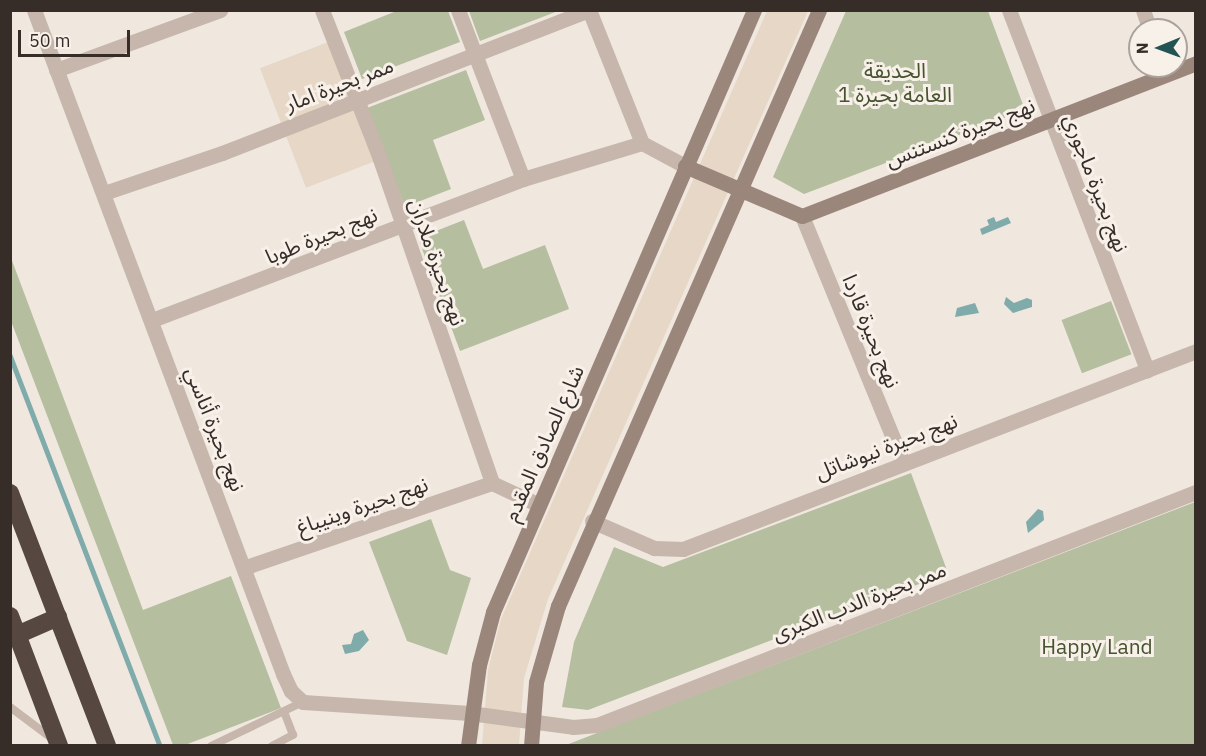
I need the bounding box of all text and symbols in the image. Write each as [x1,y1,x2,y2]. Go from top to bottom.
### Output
scale bar [21,18,134,56]
north arrow [1128,18,1188,78]
text: 50 m [29,29,71,52]
text: N [1132,42,1152,54]
street label: ممر بحيرة امار [281,52,397,116]
park label: الحديقة العامة بحيرة 1 [838,57,952,107]
street label: نهج بحيرة كنستنس [882,92,1038,172]
street label: نهج بحيرة ماجوري [1059,110,1135,256]
street label: نهج بحيرة ملاران [404,195,472,329]
street label: نهج بحيرة طوبا [261,201,381,269]
street label: نهج بحيرة قاردا [838,271,906,391]
street label: شارع الصادق المقدم [497,361,589,525]
street label: نهج بحيرة أناسي [181,363,251,495]
street label: نهج بحيرة نيوشاتل [811,407,961,485]
street label: نهج بحيرة وينيباغ [293,471,431,539]
street label: ممر بحيرة الدب الكبرى [768,556,950,646]
park label: Happy Land [1041,633,1153,659]

